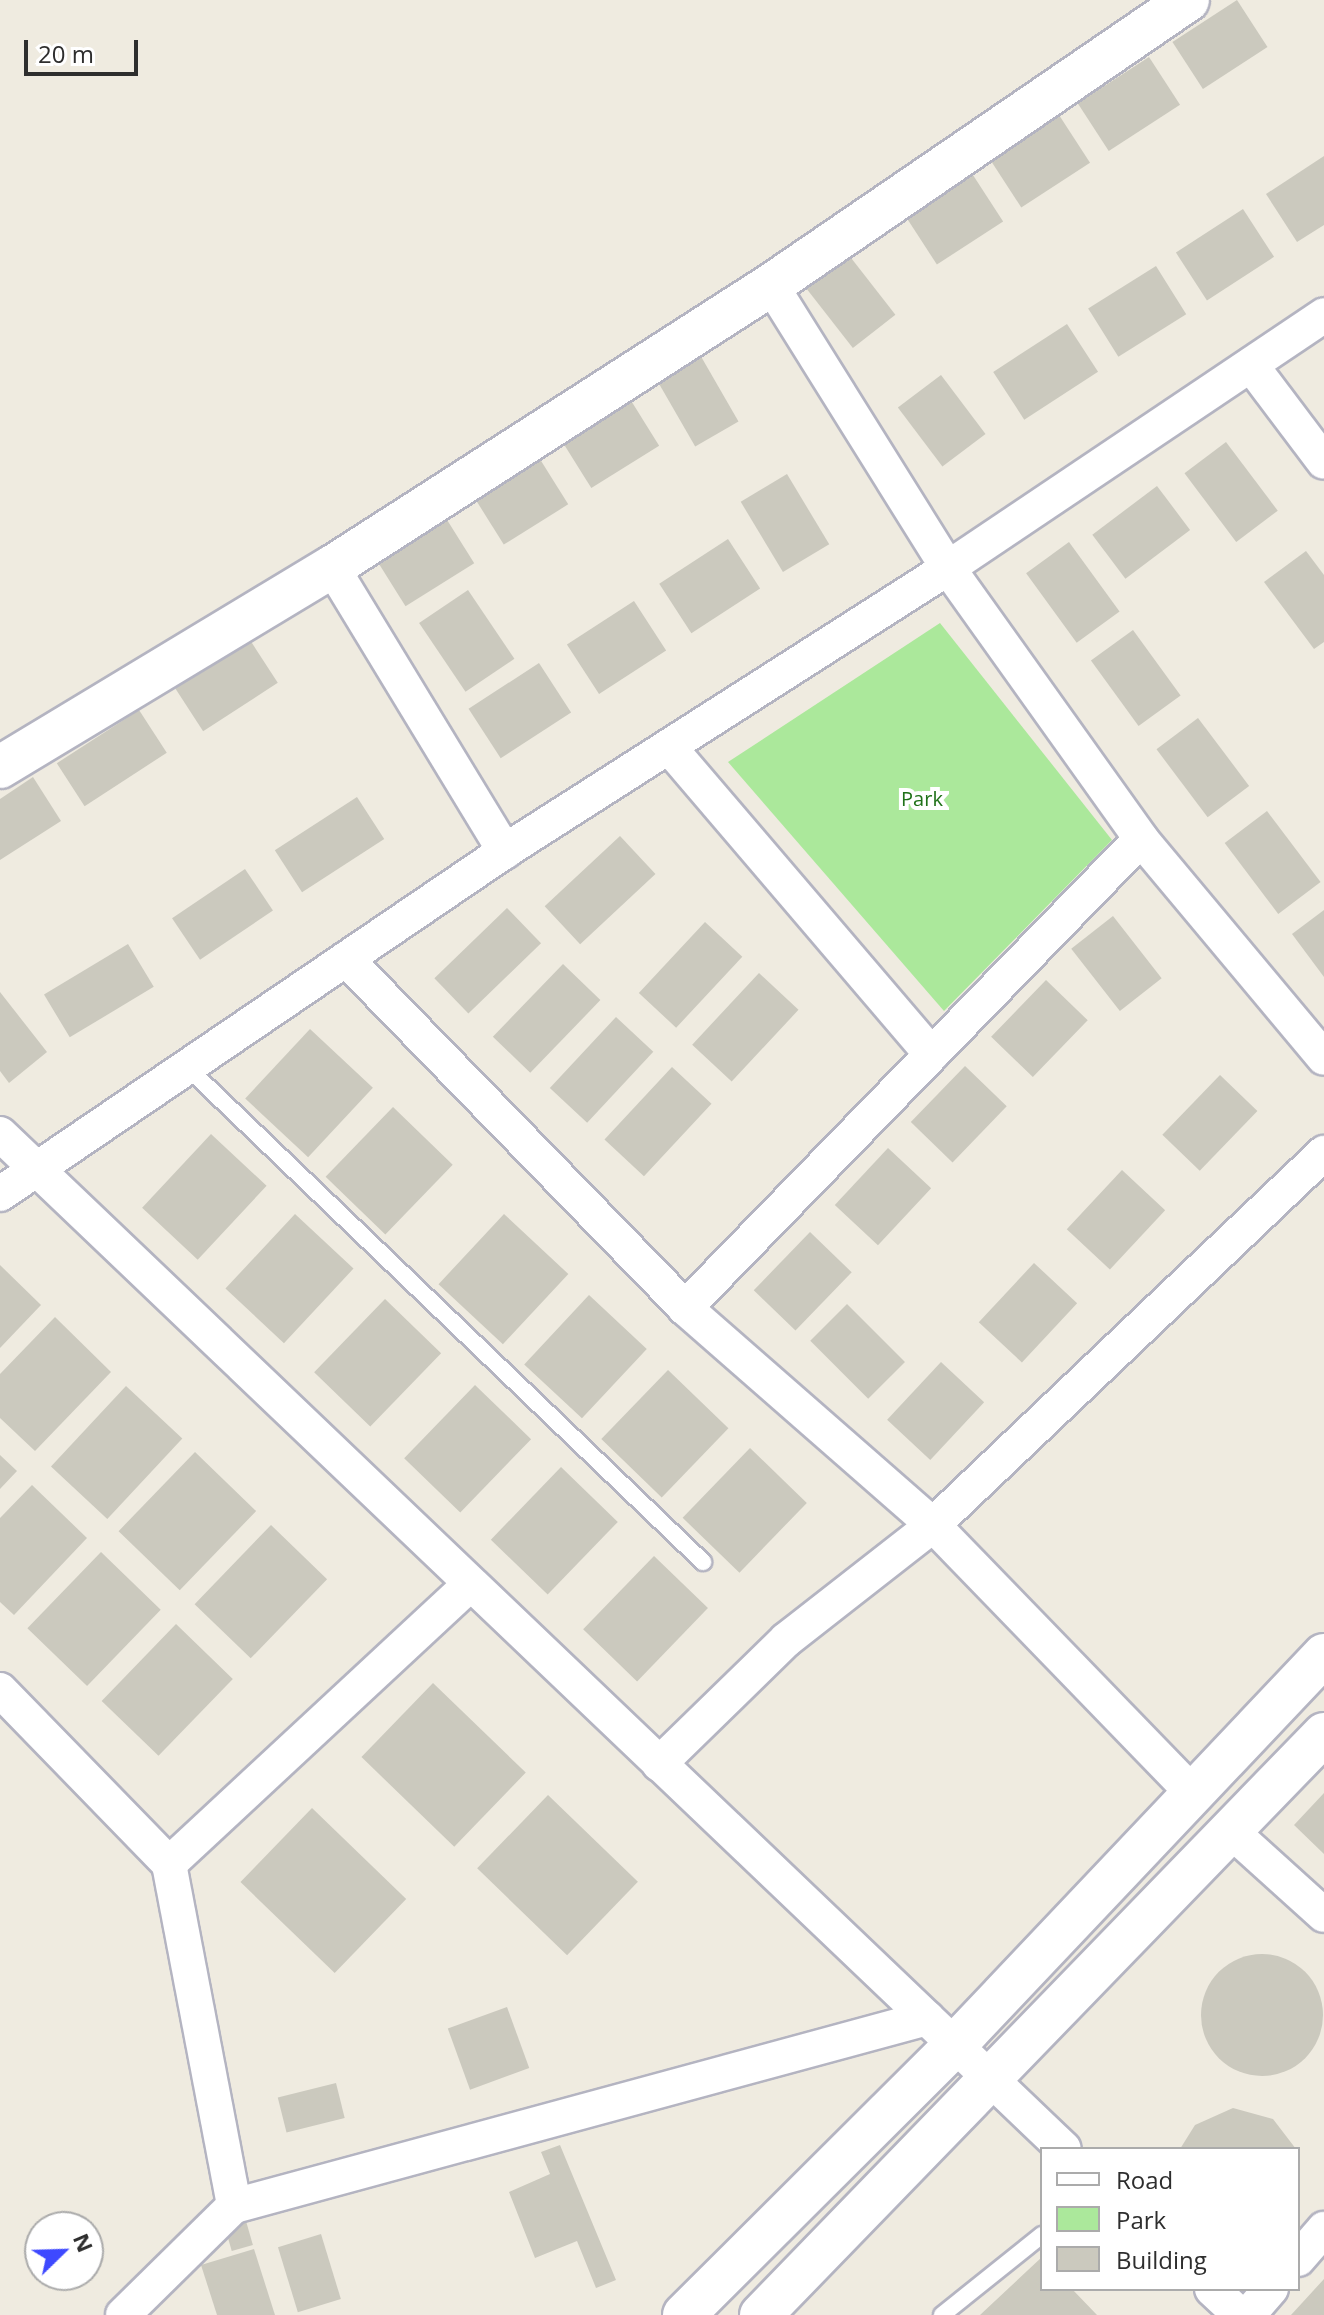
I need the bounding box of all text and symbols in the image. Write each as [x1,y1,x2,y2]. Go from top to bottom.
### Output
scale bar [28,24,142,74]
text: 20 m [38,37,94,70]
park label: Park [901,786,943,810]
legend [1040,2147,1300,2291]
text: Road [1116,2163,1173,2196]
text: Park [1116,2203,1166,2236]
north arrow [24,2211,104,2291]
text: N [67,2228,102,2256]
text: Building [1116,2243,1207,2276]

